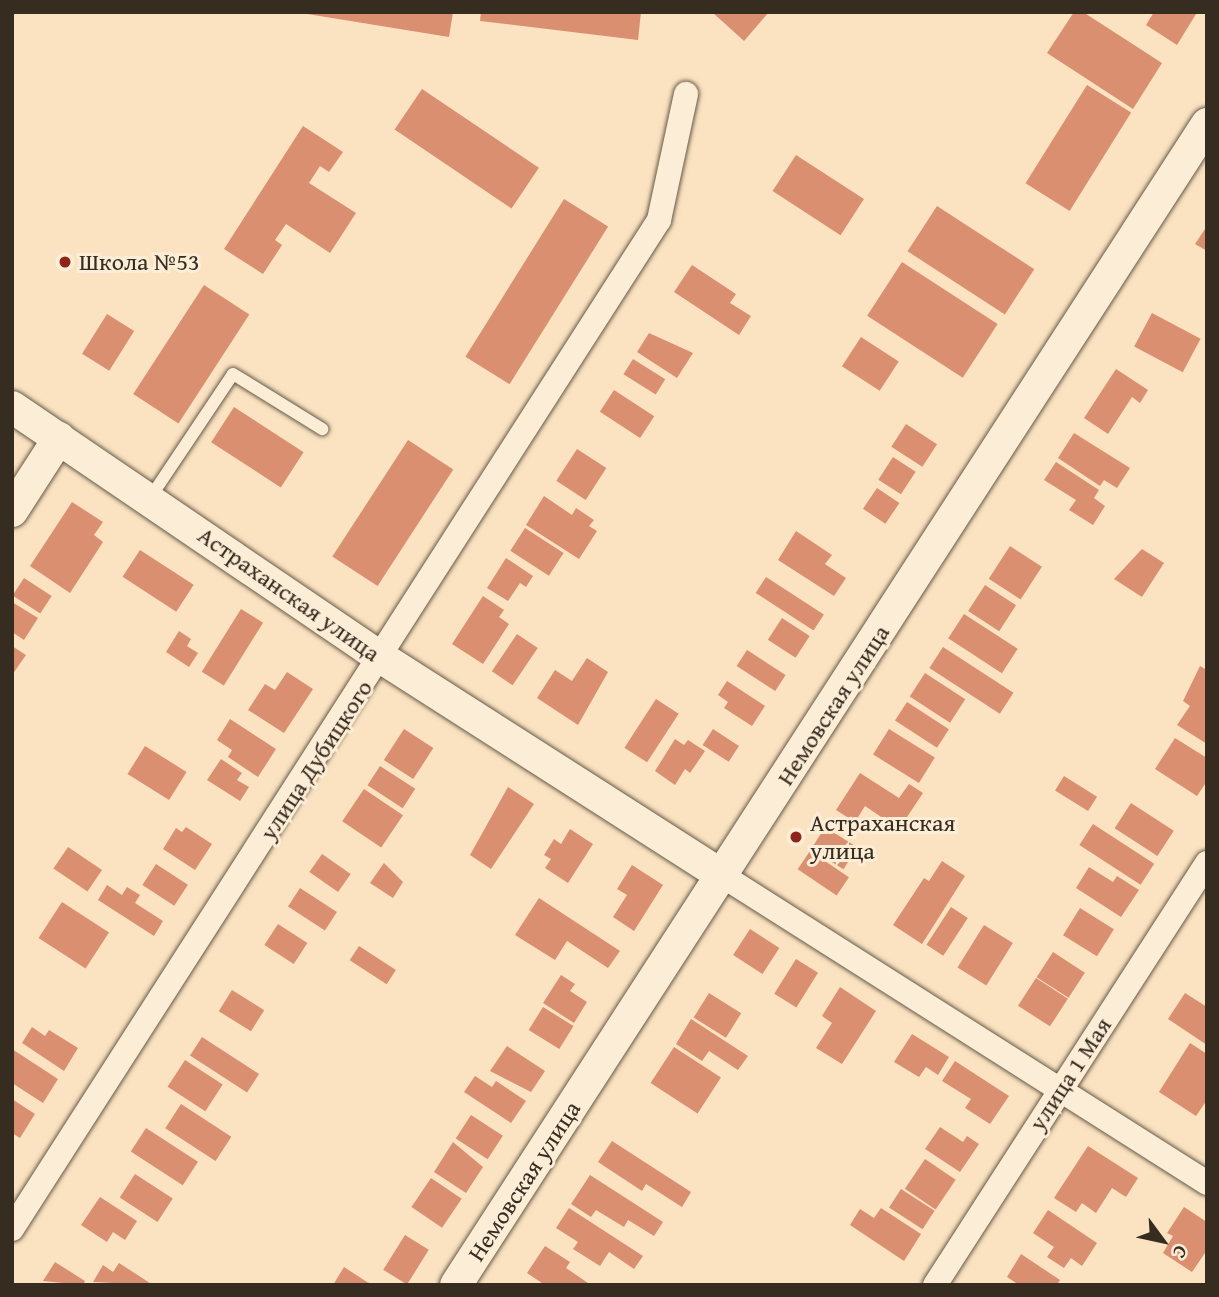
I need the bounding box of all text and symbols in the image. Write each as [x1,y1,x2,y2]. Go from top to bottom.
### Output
place label: Школа №53 [79,248,200,276]
marker: Школа №53 [57,254,73,270]
street label: Астраханская улица [192,520,386,668]
street label: Немовская улица [771,620,895,790]
street label: улица Дубицкого [254,675,378,845]
place label: Астраханская улица [810,809,956,865]
marker: Астраханская улица [788,829,804,845]
street label: улица 1 Мая [1023,1012,1117,1136]
street label: Немовская улица [462,1096,586,1266]
north arrow [1128,1206,1198,1276]
text: С [1166,1240,1195,1265]

